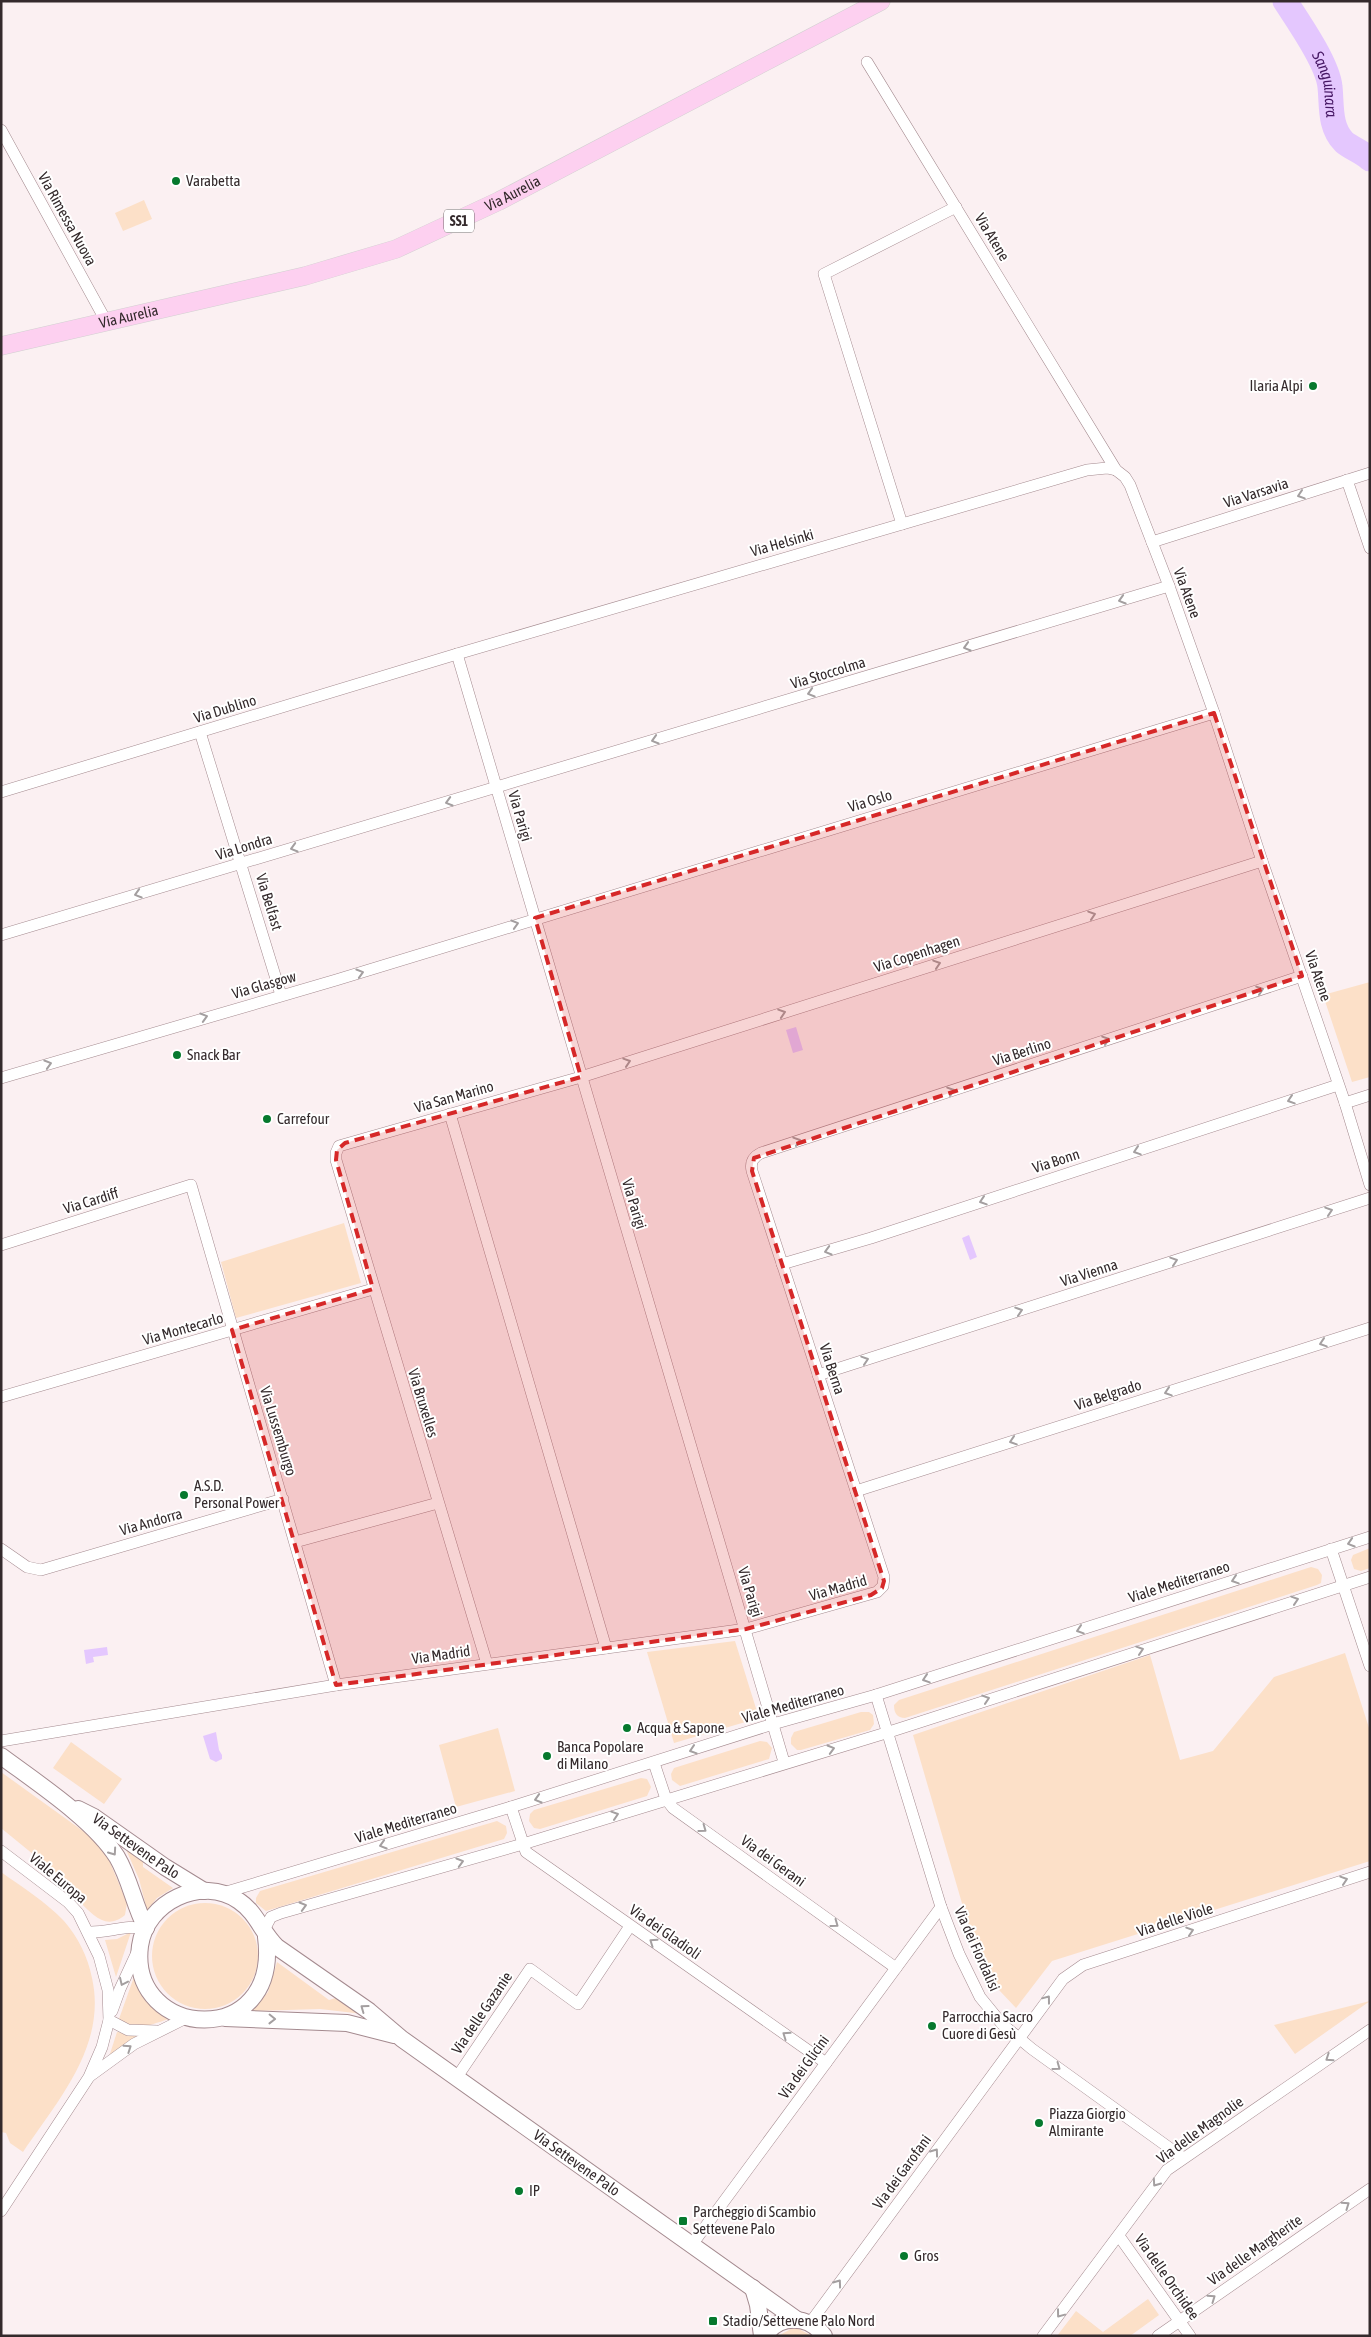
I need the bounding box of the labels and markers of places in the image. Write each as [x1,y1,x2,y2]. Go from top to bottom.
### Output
place label: Varabetta [186,172,241,189]
marker: Varabetta [170,175,182,187]
place label: Ilaria Alpi [1249,377,1303,394]
marker: Ilaria Alpi [1307,380,1319,392]
place label: Snack Bar [187,1046,241,1063]
marker: Snack Bar [171,1049,183,1061]
place label: Carrefour [277,1110,330,1127]
marker: Carrefour [261,1113,273,1125]
place label: A.S.D. Personal Power [194,1477,280,1511]
marker: A.S.D. Personal Power [178,1489,190,1501]
place label: Acqua & Sapone [637,1719,725,1736]
marker: Acqua & Sapone [621,1722,633,1734]
place label: Banca Popolare di Milano [557,1738,644,1772]
marker: Banca Popolare di Milano [541,1750,553,1762]
place label: Parrocchia Sacro Cuore di Gesù [942,2008,1033,2042]
marker: Parrocchia Sacro Cuore di Gesù [926,2020,938,2032]
place label: Piazza Giorgio Almirante [1049,2105,1126,2139]
marker: Piazza Giorgio Almirante [1033,2117,1045,2129]
place label: IP [529,2182,540,2199]
marker: IP [513,2185,525,2197]
place label: Parcheggio di Scambio Settevene Palo [693,2203,816,2237]
marker: Parcheggio di Scambio Settevene Palo [677,2215,689,2227]
place label: Gros [914,2247,939,2264]
marker: Gros [898,2250,910,2262]
place label: Stadio/Settevene Palo Nord [723,2312,875,2329]
marker: Stadio/Settevene Palo Nord [707,2315,719,2327]

